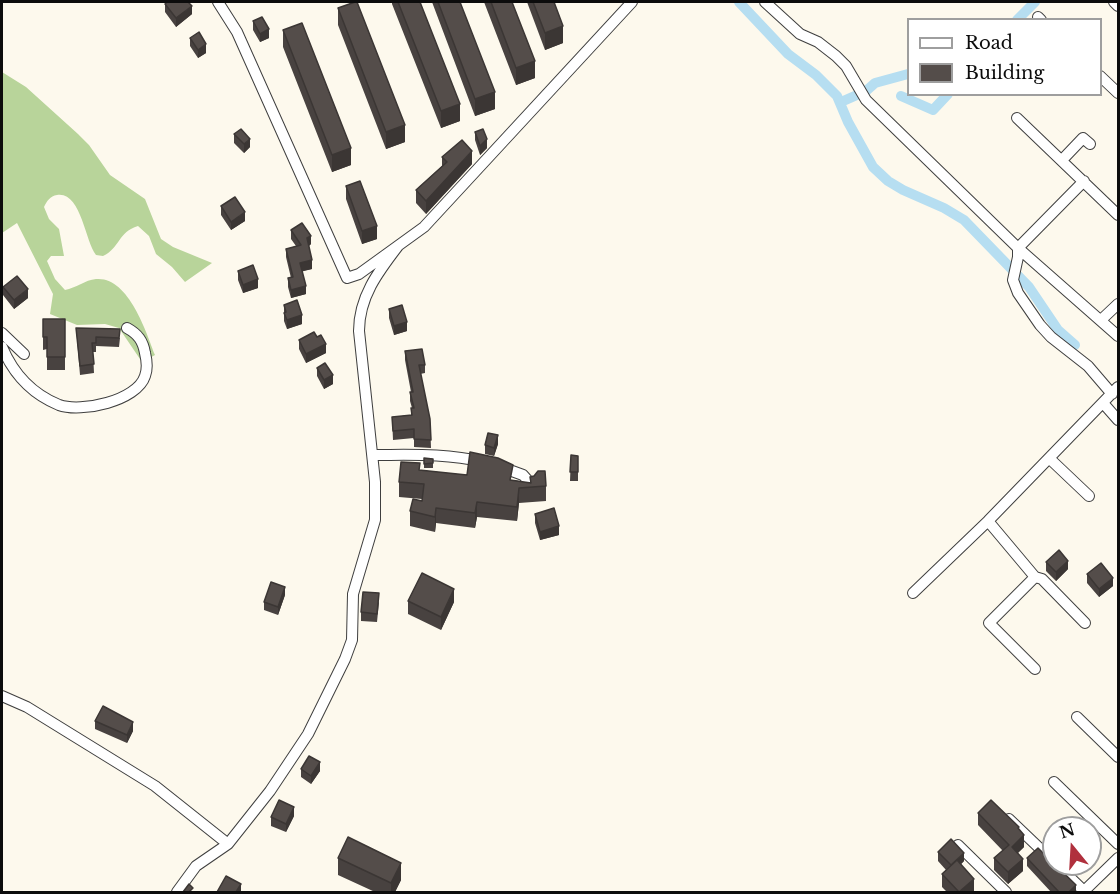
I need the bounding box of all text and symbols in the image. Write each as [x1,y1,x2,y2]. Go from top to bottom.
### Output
legend [907,18,1102,96]
text: Road [965,32,1013,54]
text: Building [965,62,1044,84]
north arrow [1042,816,1102,876]
text: N [1057,819,1077,843]

